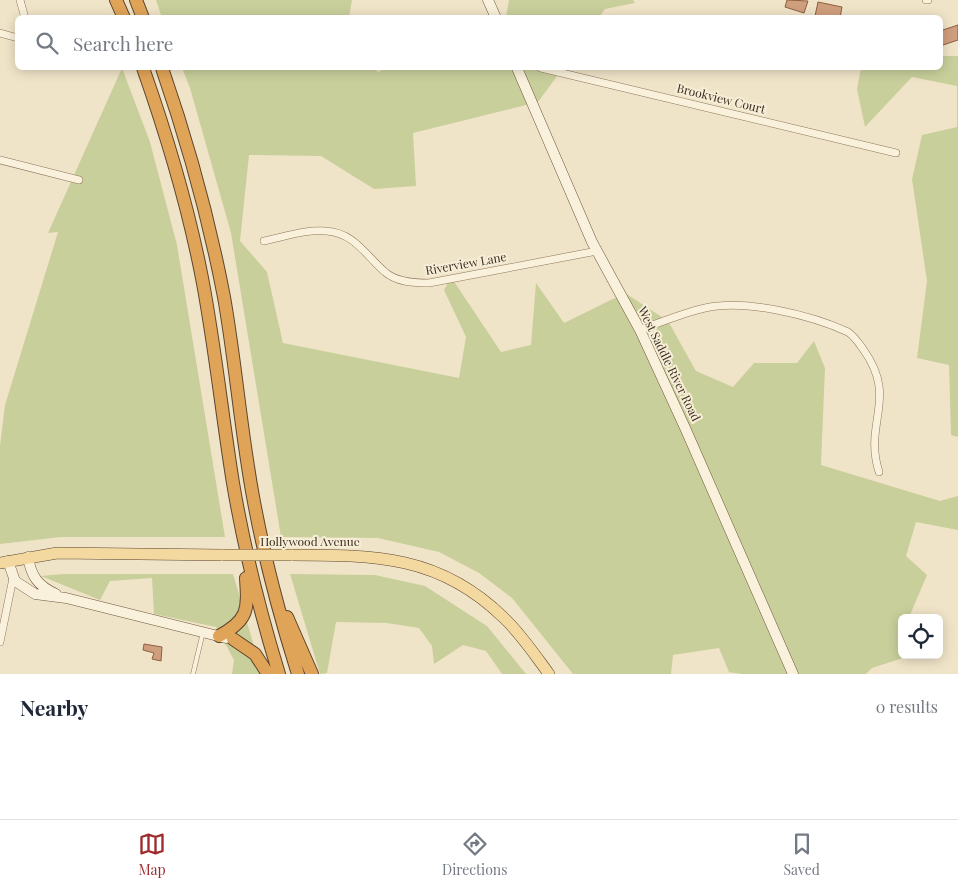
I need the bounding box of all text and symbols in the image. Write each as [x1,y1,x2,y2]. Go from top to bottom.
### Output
search box [15,15,943,70]
icon: search [33,29,61,57]
text: Search here [73,30,173,56]
street label: Brookview Court [675,79,768,117]
street label: Riverview Lane [424,248,508,278]
street label: West Saddle River Road [635,303,705,424]
street label: Hollywood Avenue [260,533,360,549]
map controls [898,614,943,659]
button: locate [898,614,943,659]
text: Nearby [20,693,89,721]
text: 0 results [876,696,938,717]
tab: Map [138,830,166,879]
tab: Directions [442,830,507,879]
tab: Saved [784,830,820,879]

